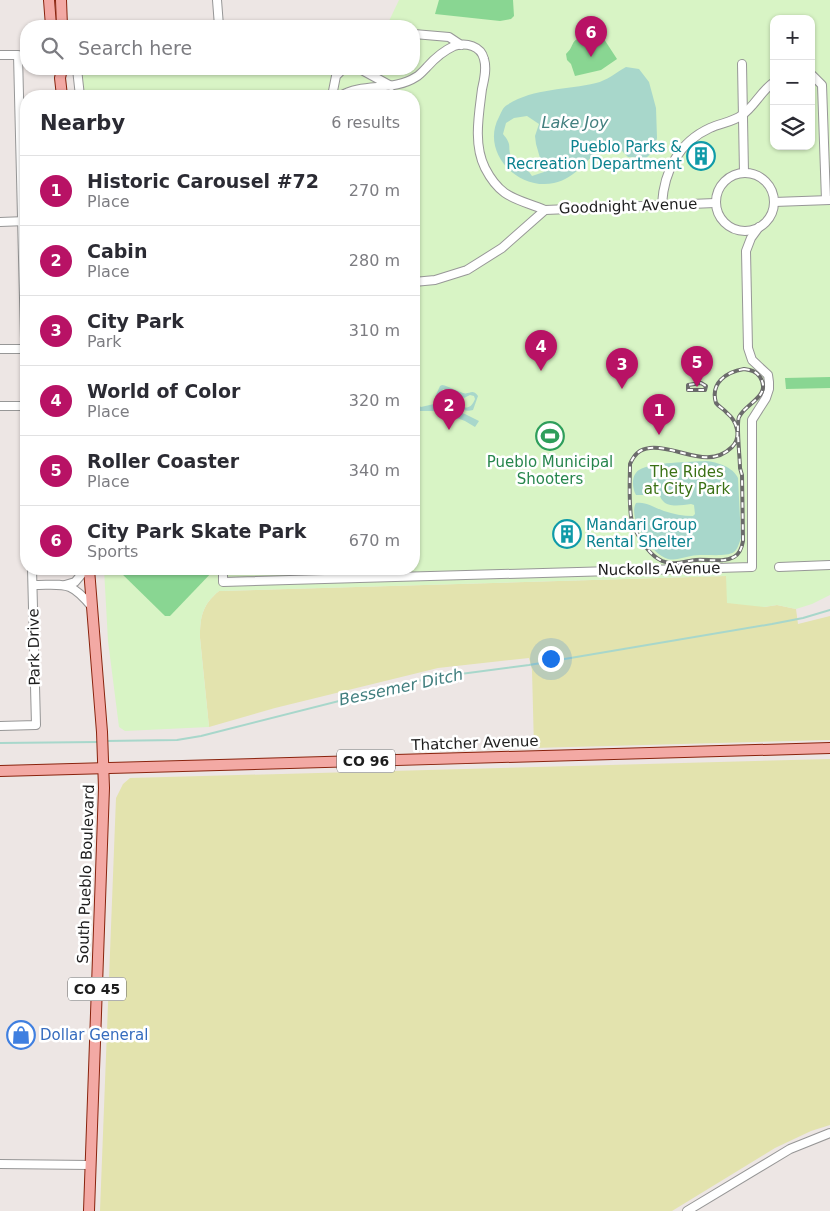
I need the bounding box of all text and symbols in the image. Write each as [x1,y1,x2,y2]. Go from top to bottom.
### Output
map controls [770,15,815,150]
button: + [770,15,815,60]
pin: 6 [575,16,607,57]
search box [20,20,420,75]
icon: search [38,34,66,62]
text: Search here [78,37,192,59]
button: − [770,60,815,105]
button: layers [770,105,815,150]
text: Nearby [40,111,125,135]
text: 6 results [331,113,400,132]
water label: Lake Joy [542,113,609,132]
place label: Pueblo Parks & Recreation Department [506,138,682,173]
building icon: Pueblo Parks & Recreation Department [686,141,716,171]
text: Historic Carousel #72 [87,170,319,192]
text: 1 [50,181,62,200]
text: 270 m [349,181,400,200]
text: Place [87,192,130,211]
street label: Goodnight Avenue [558,195,698,217]
text: Cabin [87,240,147,262]
text: 2 [50,251,62,270]
text: 280 m [349,251,400,270]
text: Place [87,262,130,281]
text: City Park [87,310,184,332]
text: 3 [50,321,62,340]
text: 310 m [349,321,400,340]
pin: 4 [525,330,557,371]
text: Park [87,332,122,351]
pin: 5 [681,346,713,387]
pin: 3 [606,348,638,389]
text: World of Color [87,380,240,402]
pin: 2 [433,389,465,430]
text: 4 [50,391,62,410]
text: 320 m [349,391,400,410]
pin: 1 [643,394,675,435]
text: Place [87,402,130,421]
sports icon: Pueblo Municipal Shooters [535,421,565,451]
text: Roller Coaster [87,450,239,472]
place label: Pueblo Municipal Shooters [487,453,613,488]
text: 5 [50,461,62,480]
text: 340 m [349,461,400,480]
park label: The Rides at City Park [644,463,731,498]
text: Place [87,472,130,491]
place label: Mandari Group Rental Shelter [586,516,697,551]
building icon: Mandari Group Rental Shelter [552,519,582,549]
text: City Park Skate Park [87,520,306,542]
text: 6 [50,531,62,550]
text: 670 m [349,531,400,550]
text: Sports [87,542,138,561]
street label: Nuckolls Avenue [597,559,721,579]
street label: Park Drive [24,608,44,686]
your location [538,646,564,672]
water label: Bessemer Ditch [337,665,465,709]
street label: Thatcher Avenue [410,732,539,754]
road number: CO 96 [337,749,395,772]
street label: South Pueblo Boulevard [74,784,98,964]
road number: CO 45 [68,978,126,1001]
shop icon: Dollar General [6,1020,36,1050]
place label: Dollar General [40,1026,148,1044]

